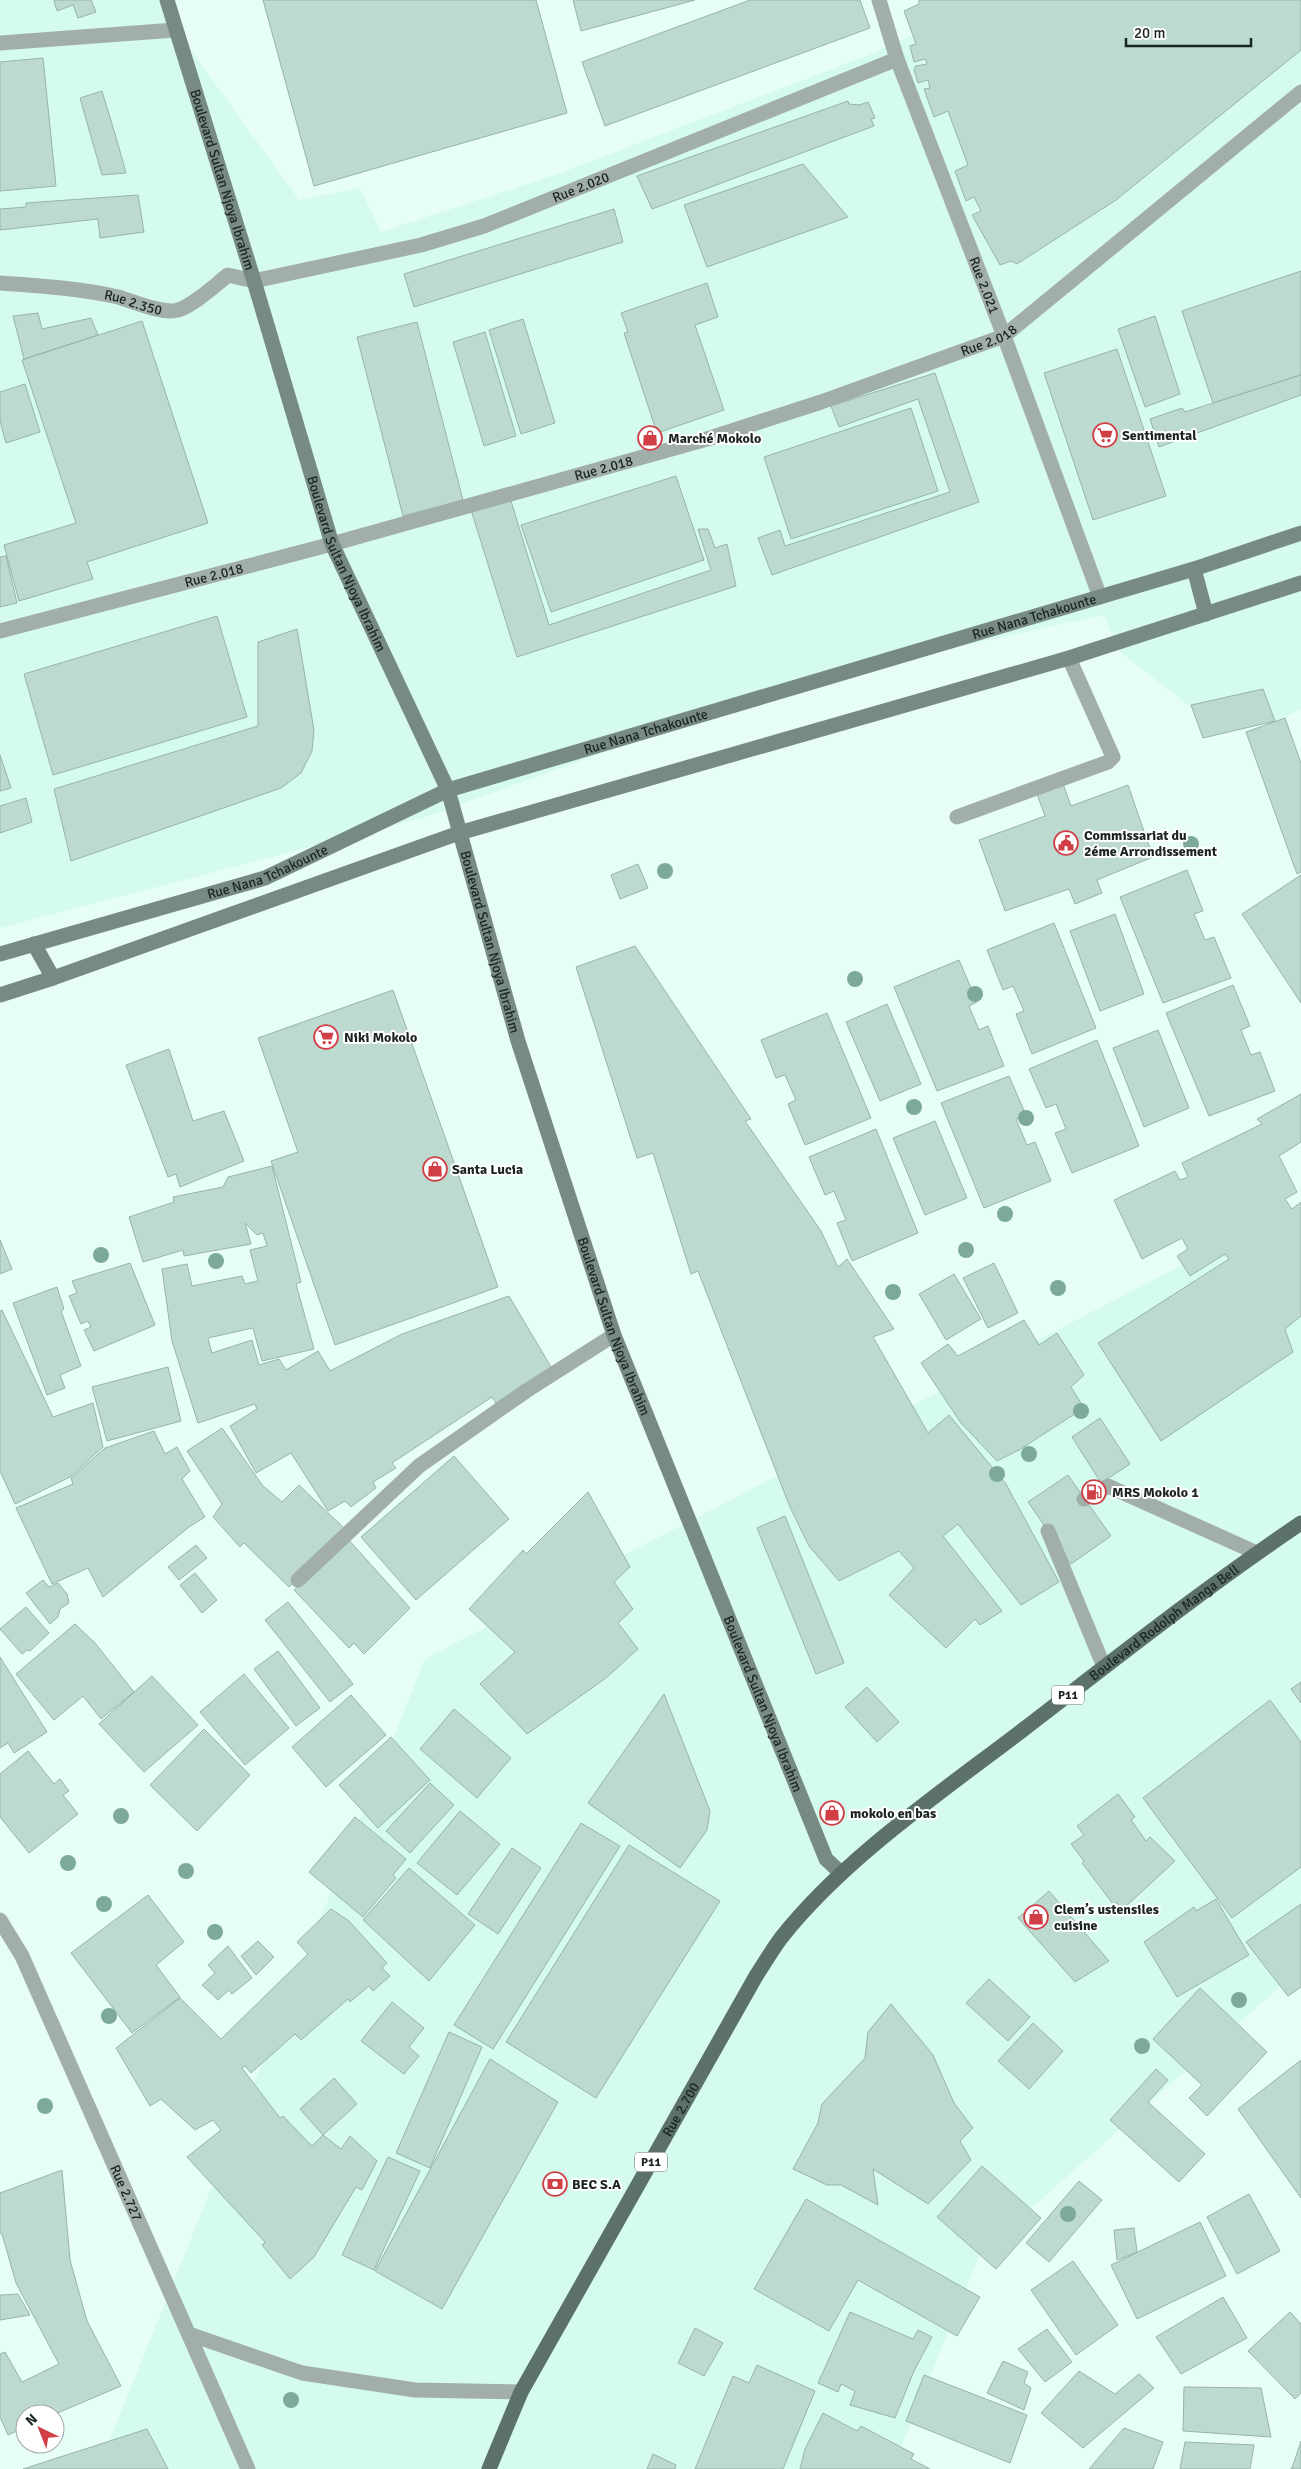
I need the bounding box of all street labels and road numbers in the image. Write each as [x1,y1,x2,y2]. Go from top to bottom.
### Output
street label: Boulevard Sultan Njoya Ibrahim [187,87,259,272]
street label: Rue 2.020 [550,168,612,206]
street label: Rue 2.021 [966,254,1003,316]
street label: Rue 2.350 [103,286,164,319]
street label: Rue 2.018 [958,320,1020,360]
street label: Rue 2.018 [572,452,635,484]
street label: Boulevard Sultan Njoya Ibrahim [304,474,390,654]
street label: Rue 2.018 [183,559,245,591]
street label: Rue Nana Tchakounte [970,590,1098,643]
street label: Rue Nana Tchakounte [582,705,710,758]
street label: Rue Nana Tchakounte [205,841,330,903]
street label: Boulevard Sultan Njoya Ibrahim [457,849,524,1035]
street label: Boulevard Sultan Njoya Ibrahim [574,1235,654,1418]
street label: Boulevard Rodolph Manga Bell [1086,1561,1242,1684]
street label: Boulevard Sultan Njoya Ibrahim [720,1613,806,1794]
road number: P11 [1052,1686,1084,1704]
street label: Rue 2.700 [659,2079,703,2140]
road number: P11 [635,2152,667,2172]
street label: Rue 2.727 [107,2162,146,2224]

